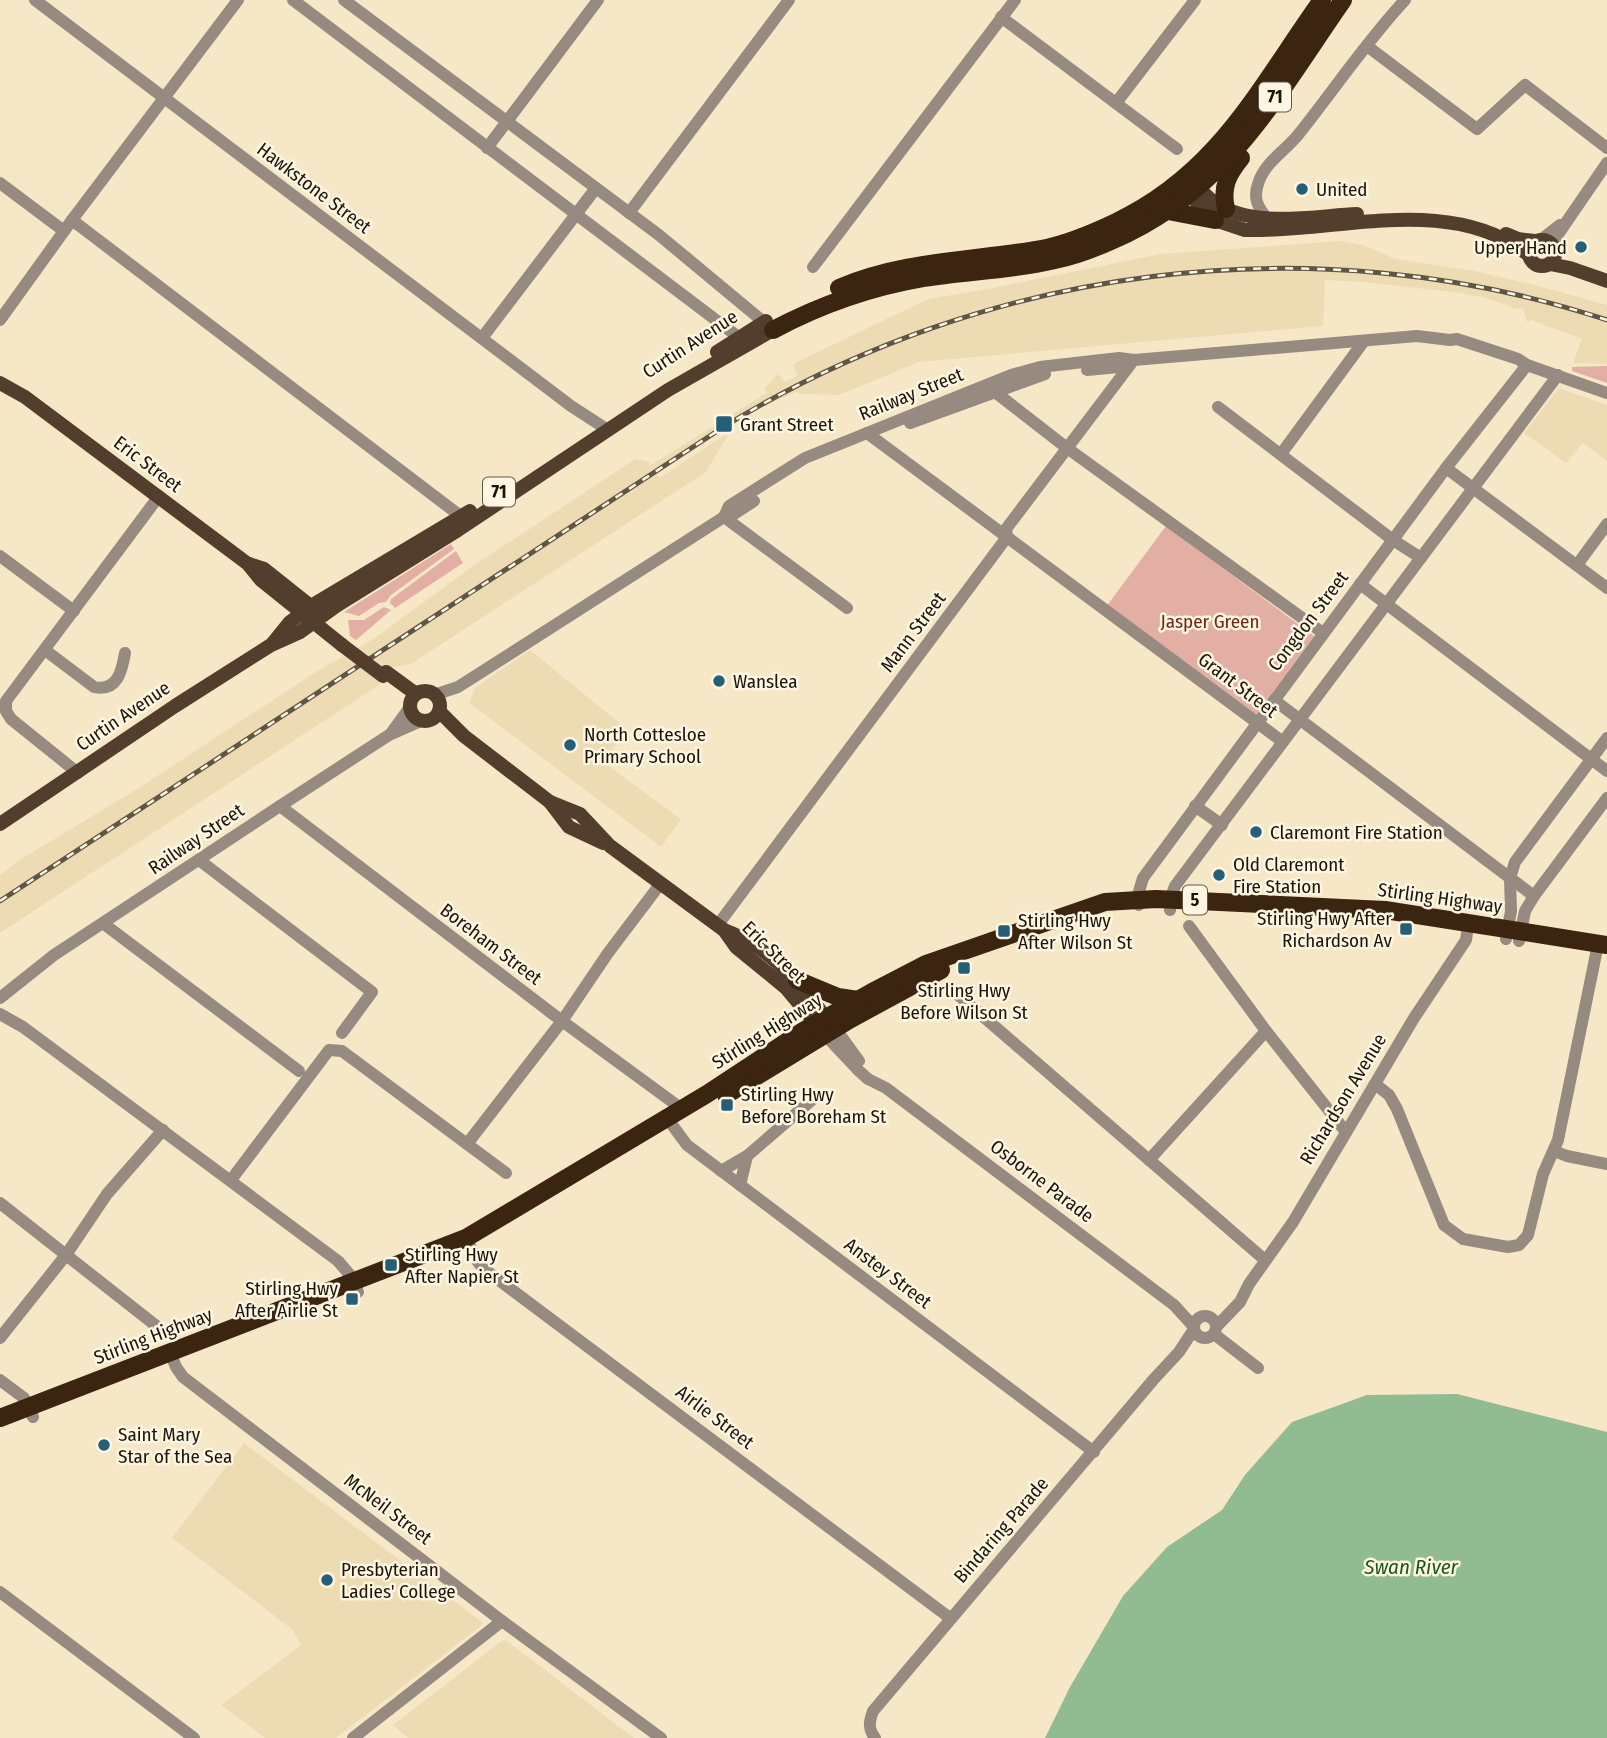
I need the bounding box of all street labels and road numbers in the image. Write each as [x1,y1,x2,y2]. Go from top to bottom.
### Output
road number: 71 [1259,82,1291,112]
street label: Hawkstone Street [253,138,376,239]
street label: Curtin Avenue [638,305,742,383]
street label: Railway Street [856,362,967,425]
street label: Eric Street [109,431,187,498]
road number: 71 [483,478,515,506]
street label: Congdon Street [1263,566,1354,676]
street label: Mann Street [876,587,951,676]
street label: Grant Street [1194,648,1283,723]
street label: Curtin Avenue [72,676,174,756]
street label: Railway Street [144,798,249,879]
street label: Stirling Highway [1376,878,1504,918]
road number: 5 [1183,886,1207,915]
street label: Boreham Street [436,898,547,990]
street label: Eric Street [737,916,811,988]
street label: Stirling Highway [708,988,827,1074]
street label: Richardson Avenue [1295,1029,1391,1169]
street label: Osborne Parade [986,1135,1098,1227]
street label: Anstey Street [840,1233,937,1314]
street label: Stirling Highway [90,1303,216,1369]
street label: Airlie Street [671,1380,759,1454]
street label: McNeil Street [340,1469,437,1550]
street label: Bindaring Parade [949,1472,1053,1588]

